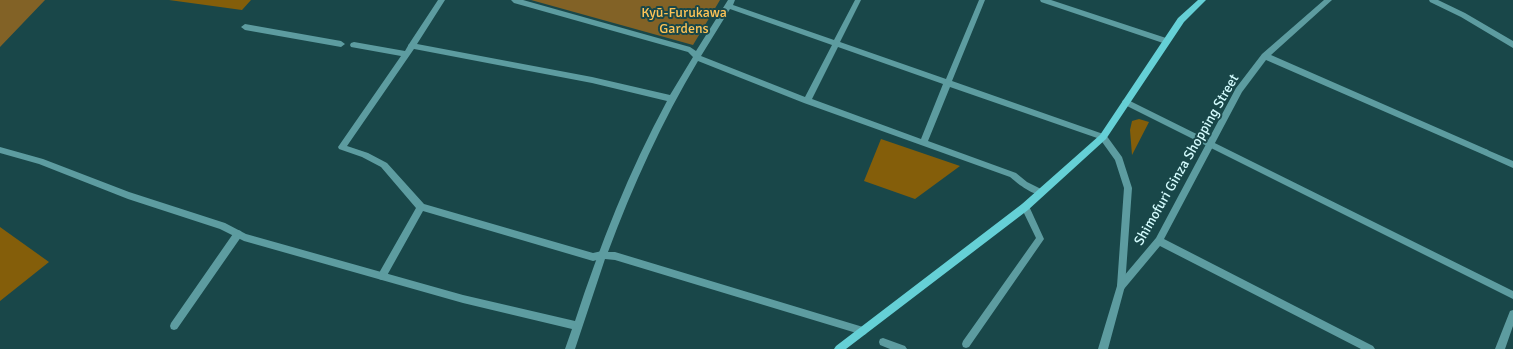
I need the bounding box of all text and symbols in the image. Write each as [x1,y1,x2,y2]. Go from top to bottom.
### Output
park label: Kyū-Furukawa Gardens [641,5,727,38]
street label: Shimofuri Ginza Shopping Street [1131,71,1243,249]

